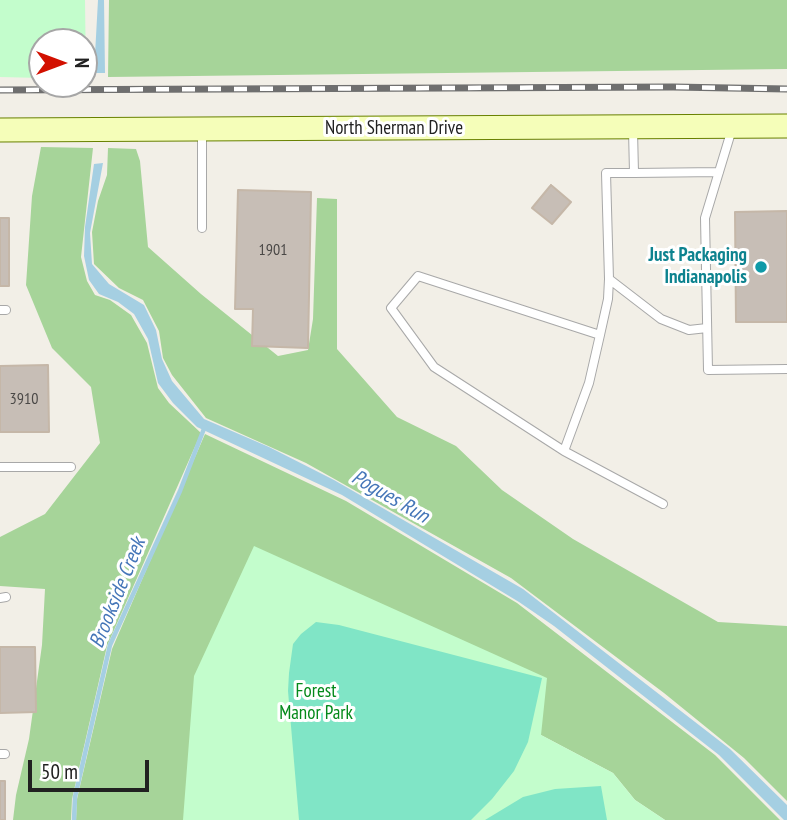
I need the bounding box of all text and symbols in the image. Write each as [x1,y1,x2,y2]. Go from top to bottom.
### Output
north arrow [28,28,98,98]
text: N [70,58,94,68]
street label: North Sherman Drive [325,118,463,140]
house number: 1901 [259,240,287,260]
place label: Just Packaging Indianapolis [649,245,747,289]
marker: Just Packaging Indianapolis [753,259,769,275]
house number: 3910 [10,389,38,409]
water label: Pogues Run [347,465,433,529]
water label: Brookside Creek [85,534,151,652]
park label: Forest Manor Park [279,681,353,725]
scale bar [32,746,152,790]
text: 50 m [41,758,78,785]

